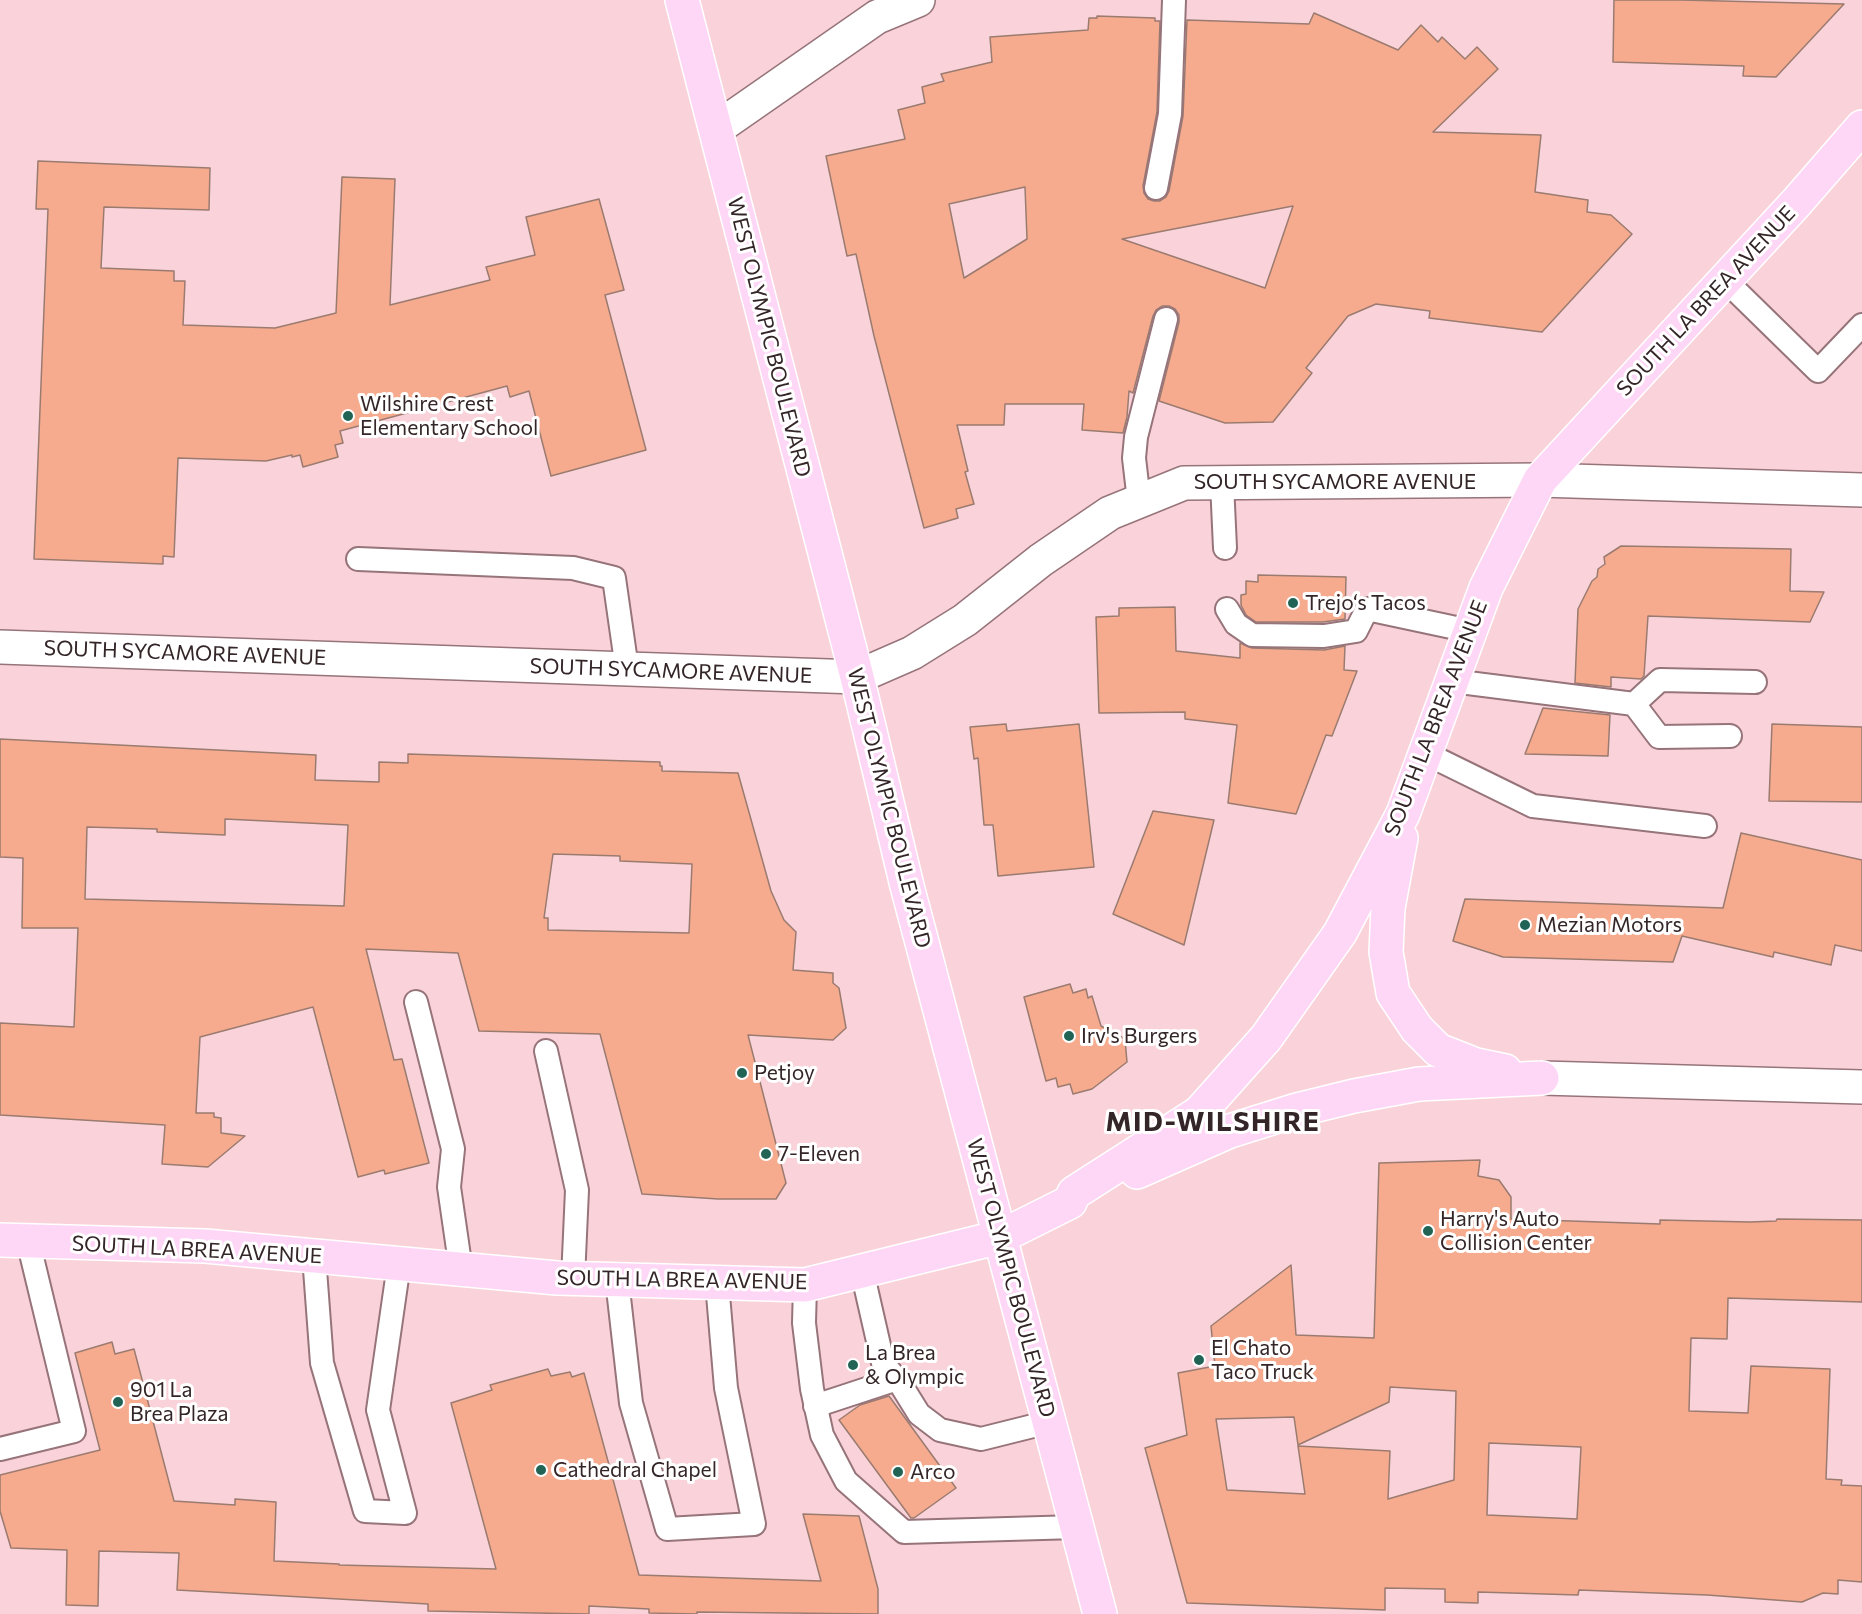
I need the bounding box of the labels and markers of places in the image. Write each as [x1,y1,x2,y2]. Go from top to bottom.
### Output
place label: Wilshire Crest Elementary School [360,391,538,441]
marker: Wilshire Crest Elementary School [341,409,355,423]
place label: Trejo‘s Tacos [1305,590,1426,616]
marker: Trejo‘s Tacos [1286,596,1300,610]
place label: Mezian Motors [1537,912,1682,938]
marker: Mezian Motors [1518,918,1532,932]
place label: Irv's Burgers [1081,1023,1197,1049]
marker: Irv's Burgers [1062,1029,1076,1043]
place label: Petjoy [754,1060,815,1086]
marker: Petjoy [735,1066,749,1080]
place label: 7-Eleven [778,1141,860,1167]
marker: 7-Eleven [759,1147,773,1161]
place label: Harry's Auto Collision Center [1440,1206,1592,1256]
marker: Harry's Auto Collision Center [1421,1224,1435,1238]
place label: El Chato Taco Truck [1211,1335,1314,1385]
place label: La Brea & Olympic [865,1340,964,1390]
marker: El Chato Taco Truck [1192,1353,1206,1367]
marker: La Brea & Olympic [846,1358,860,1372]
place label: 901 La Brea Plaza [130,1377,229,1427]
marker: 901 La Brea Plaza [111,1395,125,1409]
place label: Cathedral Chapel [553,1457,717,1483]
place label: Arco [910,1459,955,1485]
marker: Cathedral Chapel [534,1463,548,1477]
marker: Arco [891,1465,905,1479]

